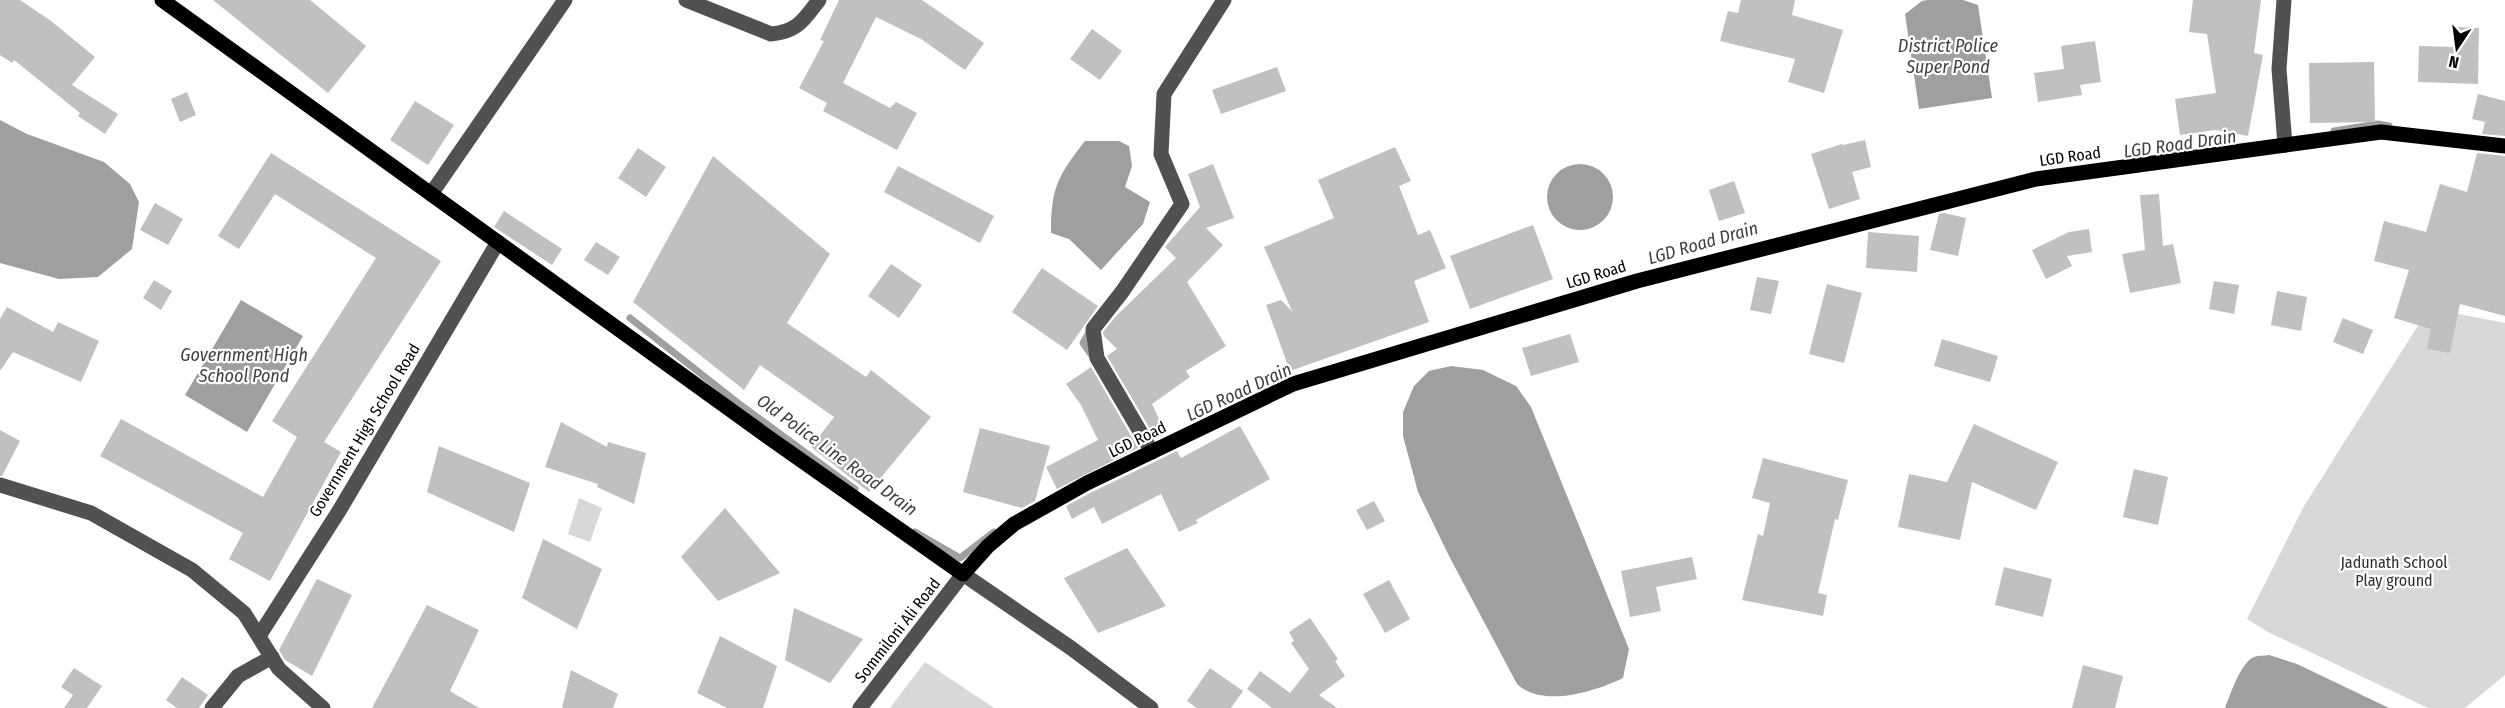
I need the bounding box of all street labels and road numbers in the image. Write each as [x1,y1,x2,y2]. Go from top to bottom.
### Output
street label: LGD Road [2038,143,2102,170]
street label: LGD Road [1564,256,1628,293]
street label: Government High School Road [305,340,424,520]
street label: LGD Road [1105,417,1169,462]
street label: Sommiloni Ali Road [851,574,944,686]

